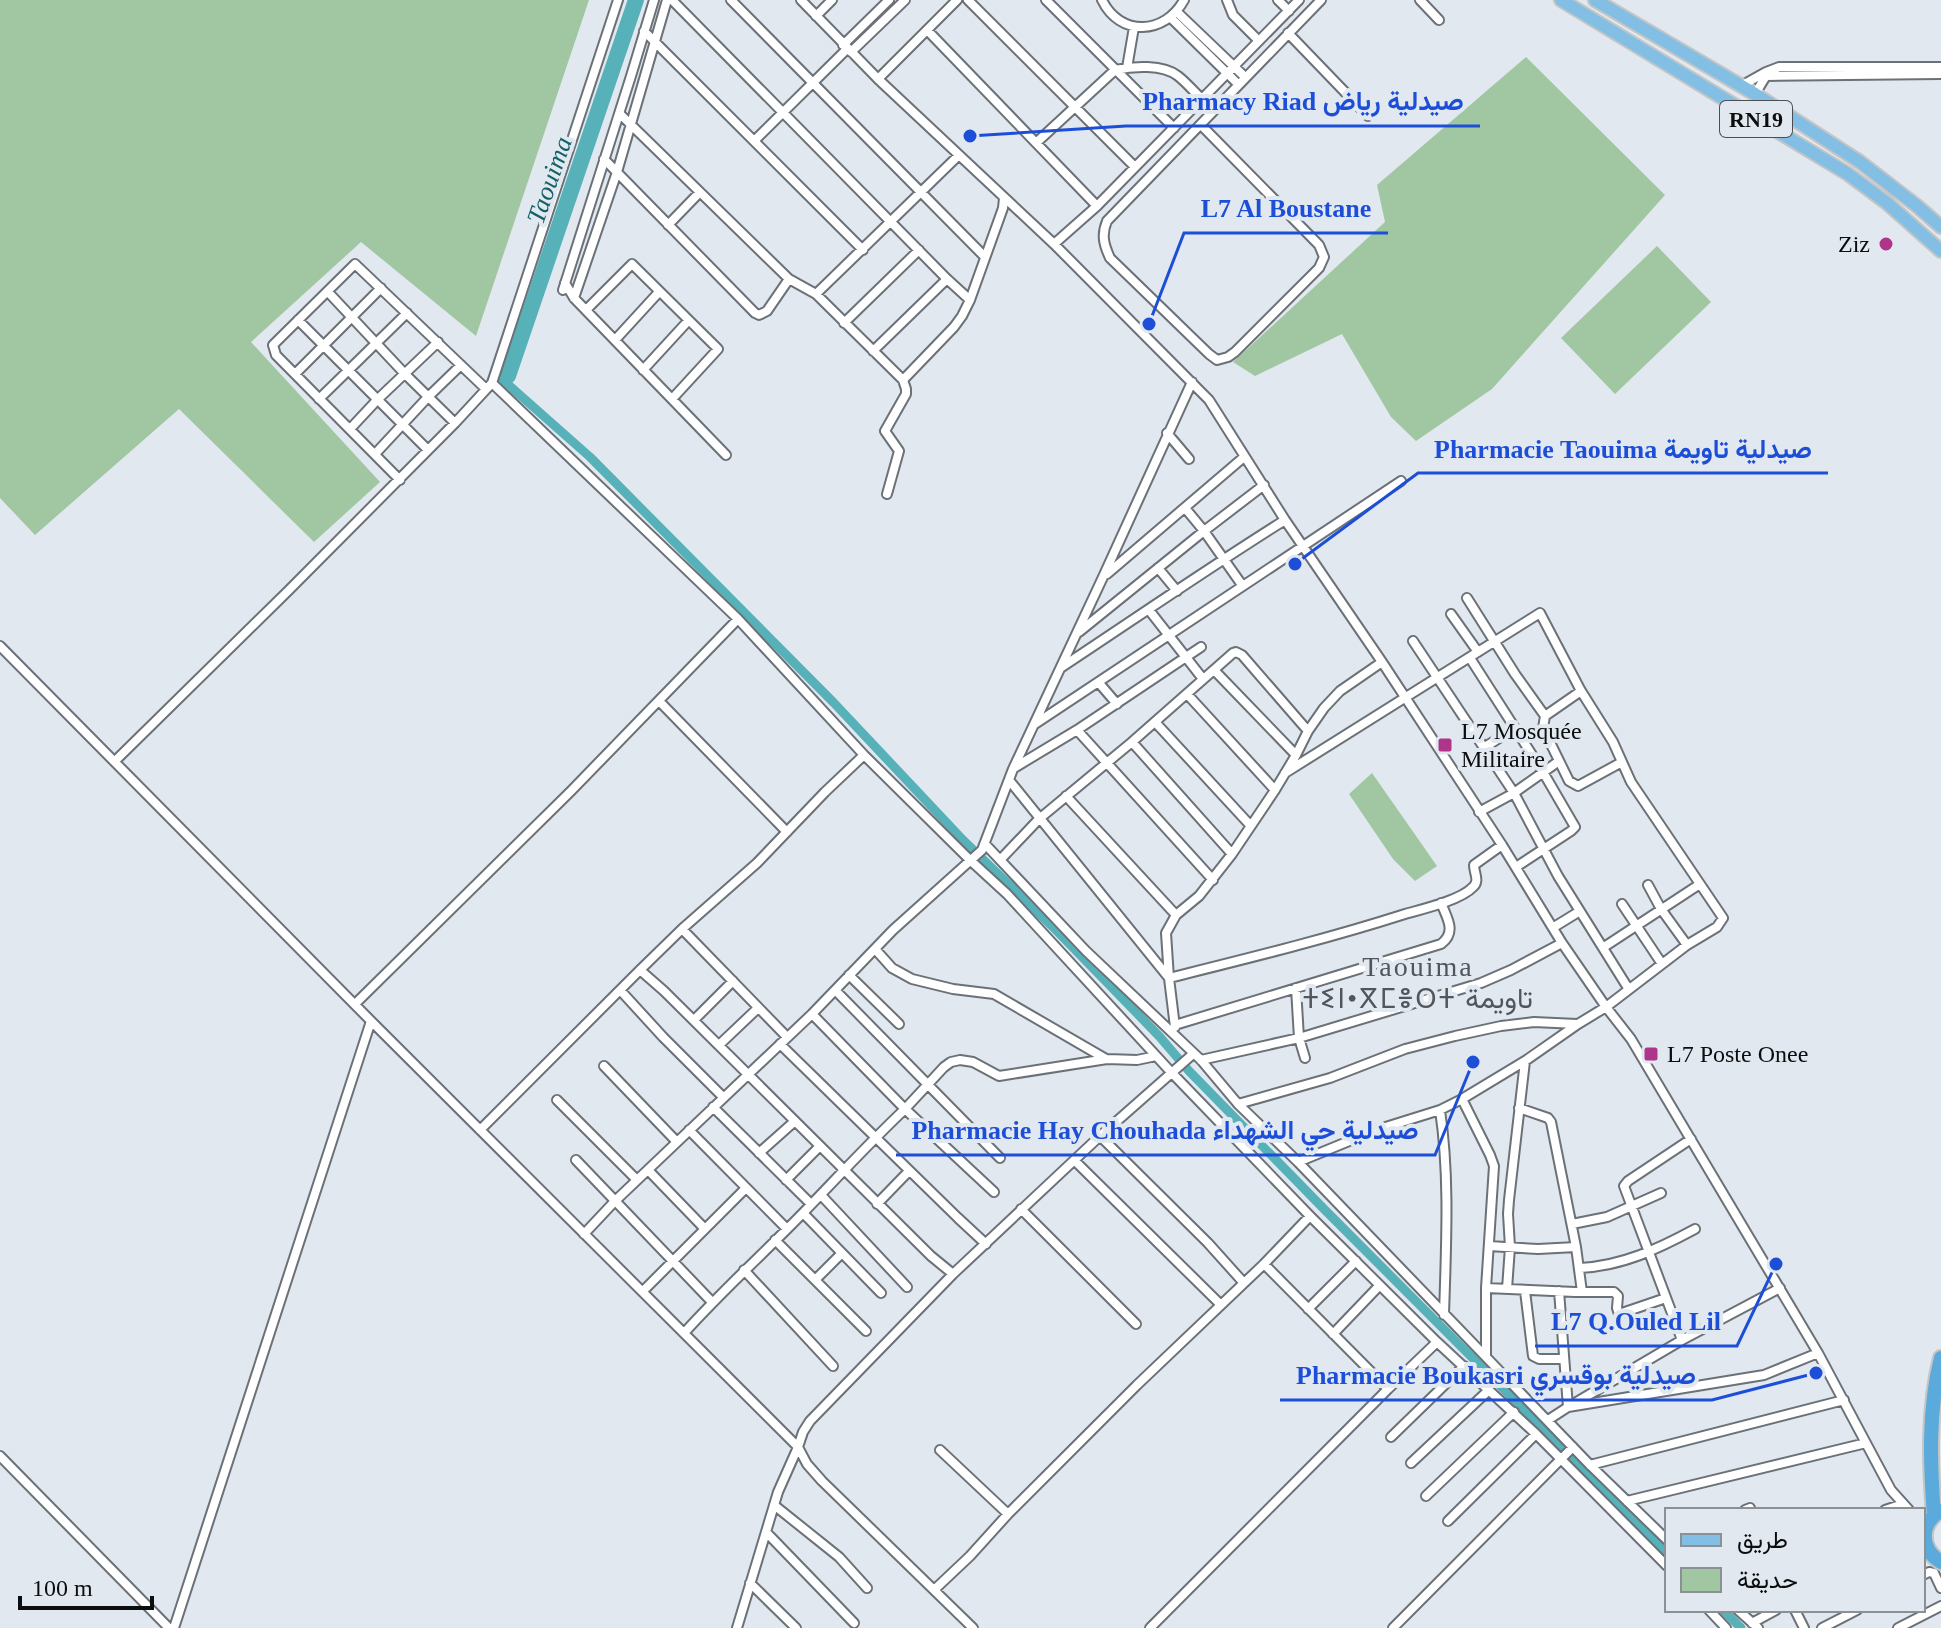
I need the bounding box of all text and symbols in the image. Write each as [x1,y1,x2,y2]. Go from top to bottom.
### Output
callout: Pharmacy Riad صيدلية رياض [1126,76,1480,126]
text: Pharmacy Riad صيدلية رياض [1142,87,1464,117]
road number: RN19 [1720,101,1792,137]
water label: Taouima [521,133,578,227]
callout: L7 Al Boustane [1184,183,1388,233]
text: L7 Al Boustane [1201,194,1371,223]
place label: Ziz [1838,231,1870,257]
marker: Ziz [1877,235,1895,253]
callout: Pharmacie Taouima صيدلية تاويمة [1418,423,1828,473]
text: Pharmacie Taouima صيدلية تاويمة [1434,435,1812,465]
place label: L7 Mosquée Militaire [1461,718,1582,772]
marker: L7 Mosquée Militaire [1436,736,1454,754]
district label: Taouima ⵜⵉⵏ•ⴳⵎⴻⵔⵜ تاويمة [1303,951,1533,1016]
place label: L7 Poste Onee [1667,1041,1808,1067]
marker: L7 Poste Onee [1642,1045,1660,1063]
callout: Pharmacie Hay Chouhada صيدلية حي الشهداء [896,1105,1435,1155]
text: Pharmacie Hay Chouhada صيدلية حي الشهداء [911,1116,1419,1152]
callout: L7 Q.Ouled Lil [1535,1296,1737,1346]
text: L7 Q.Ouled Lil [1551,1307,1721,1336]
callout: Pharmacie Boukasri صيدلية بوقسري [1280,1350,1712,1400]
text: Pharmacie Boukasri صيدلية بوقسري [1296,1361,1696,1397]
legend [1665,1508,1925,1612]
text: طريق [1737,1527,1788,1555]
scale bar [20,1560,152,1610]
text: حديقة [1737,1567,1798,1594]
text: 100 m [32,1575,93,1601]

